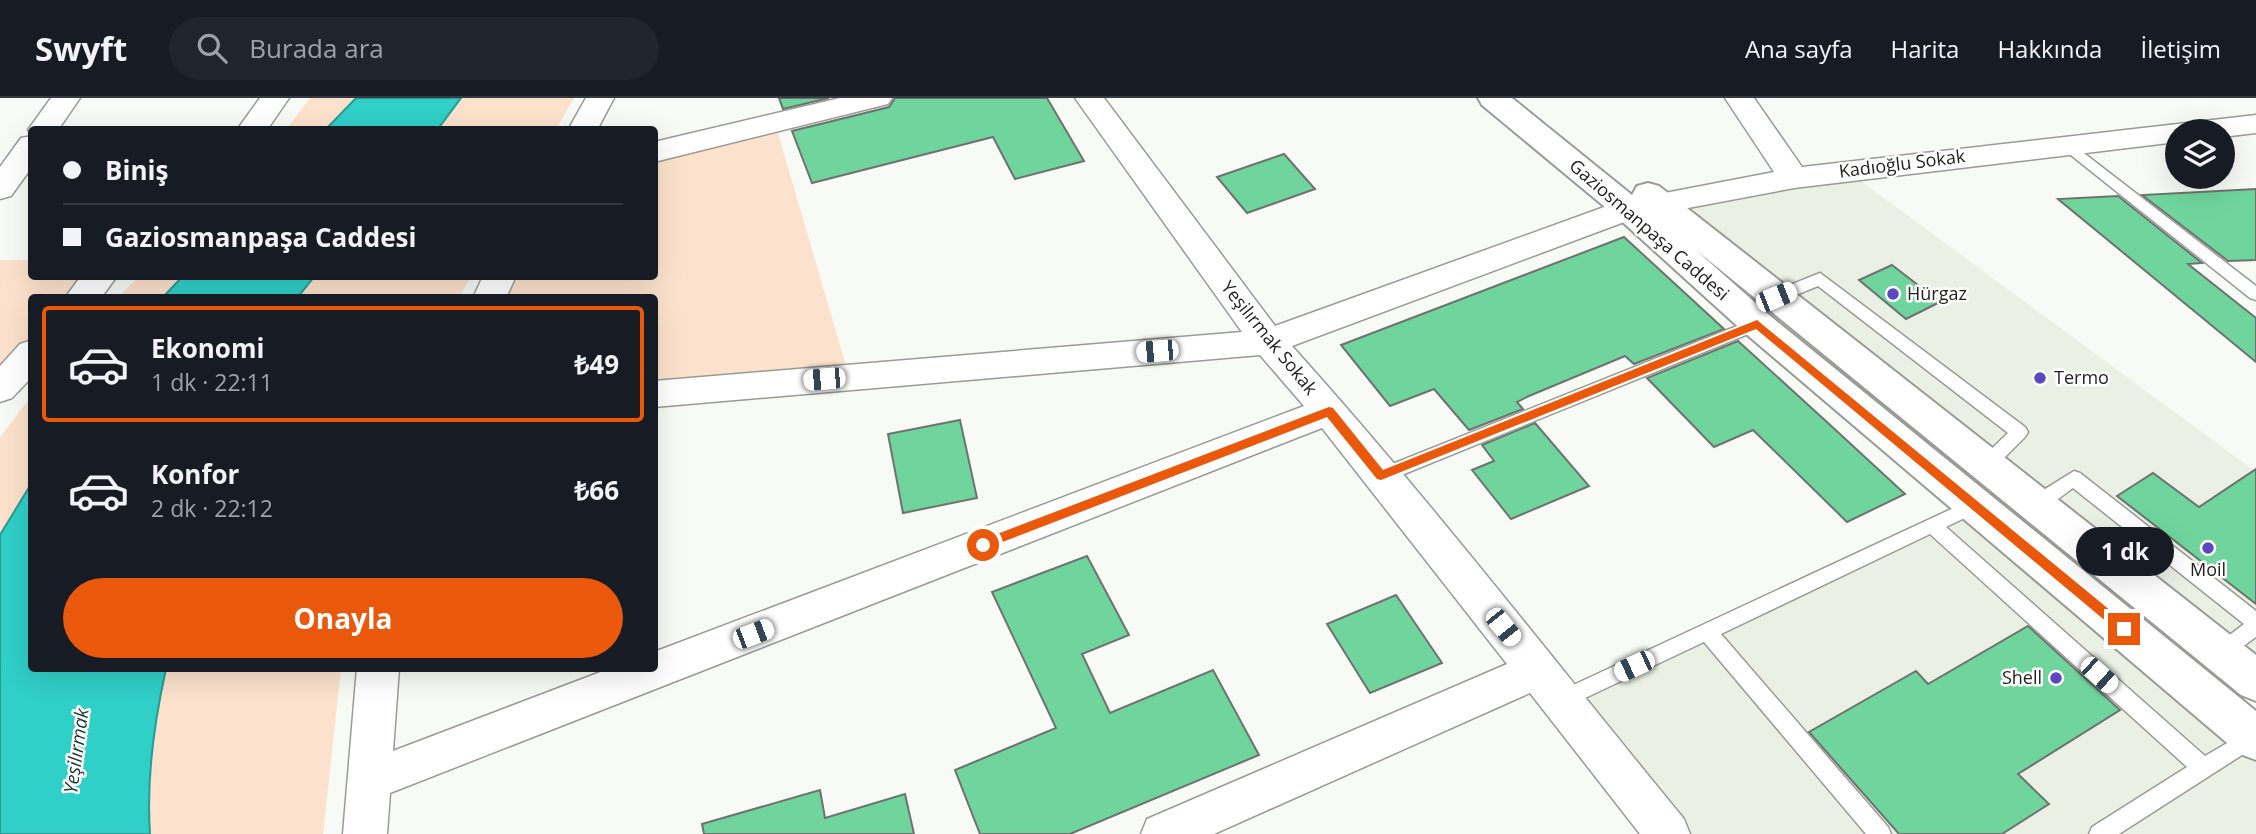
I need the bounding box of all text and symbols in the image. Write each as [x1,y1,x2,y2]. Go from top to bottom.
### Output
search box [169,17,659,80]
text: Swyft [35,26,127,71]
icon: search [193,29,231,67]
text: Burada ara [249,30,384,66]
text: Ana sayfa [1745,32,1853,65]
text: Harita [1891,32,1959,65]
text: Hakkında [1997,32,2102,65]
text: İletişim [2140,32,2221,65]
map controls [2165,119,2235,189]
button: layers [2165,119,2235,189]
street label: Kadıoğlu Sokak [1837,143,1967,183]
text: Biniş [105,152,168,188]
street label: Gaziosmanpaşa Caddesi [1565,153,1735,305]
text: Gaziosmanpaşa Caddesi [105,219,416,255]
street label: Yeşilırmak Sokak [1216,275,1324,400]
car [1753,279,1800,315]
place label: Hürgaz [1907,281,1967,305]
marker: Hürgaz [1885,286,1901,302]
text: Ekonomi [151,330,264,366]
icon: car [67,333,130,396]
car [1136,339,1179,363]
text: ₺49 [574,346,619,382]
place label: Termo [2054,365,2109,389]
text: 1 dk · 22:11 [151,366,273,398]
car [803,367,846,391]
marker: Termo [2032,370,2048,386]
text: Konfor [151,456,239,492]
icon: car [67,459,130,522]
text: ₺66 [574,472,619,508]
text: 2 dk · 22:12 [151,492,273,524]
callout: 1 dk [2075,528,2173,576]
route start [967,529,999,561]
text: 1 dk [2101,535,2149,567]
marker: Moil [2200,540,2216,556]
place label: Moil [2190,557,2226,581]
button: Onayla [63,578,623,658]
car [1482,604,1525,650]
route end [2108,613,2140,645]
car [730,617,777,651]
car [1611,648,1658,684]
car [2077,653,2122,697]
place label: Shell [2002,665,2042,689]
marker: Shell [2048,670,2064,686]
water label: Yeşilırmak [57,706,95,795]

